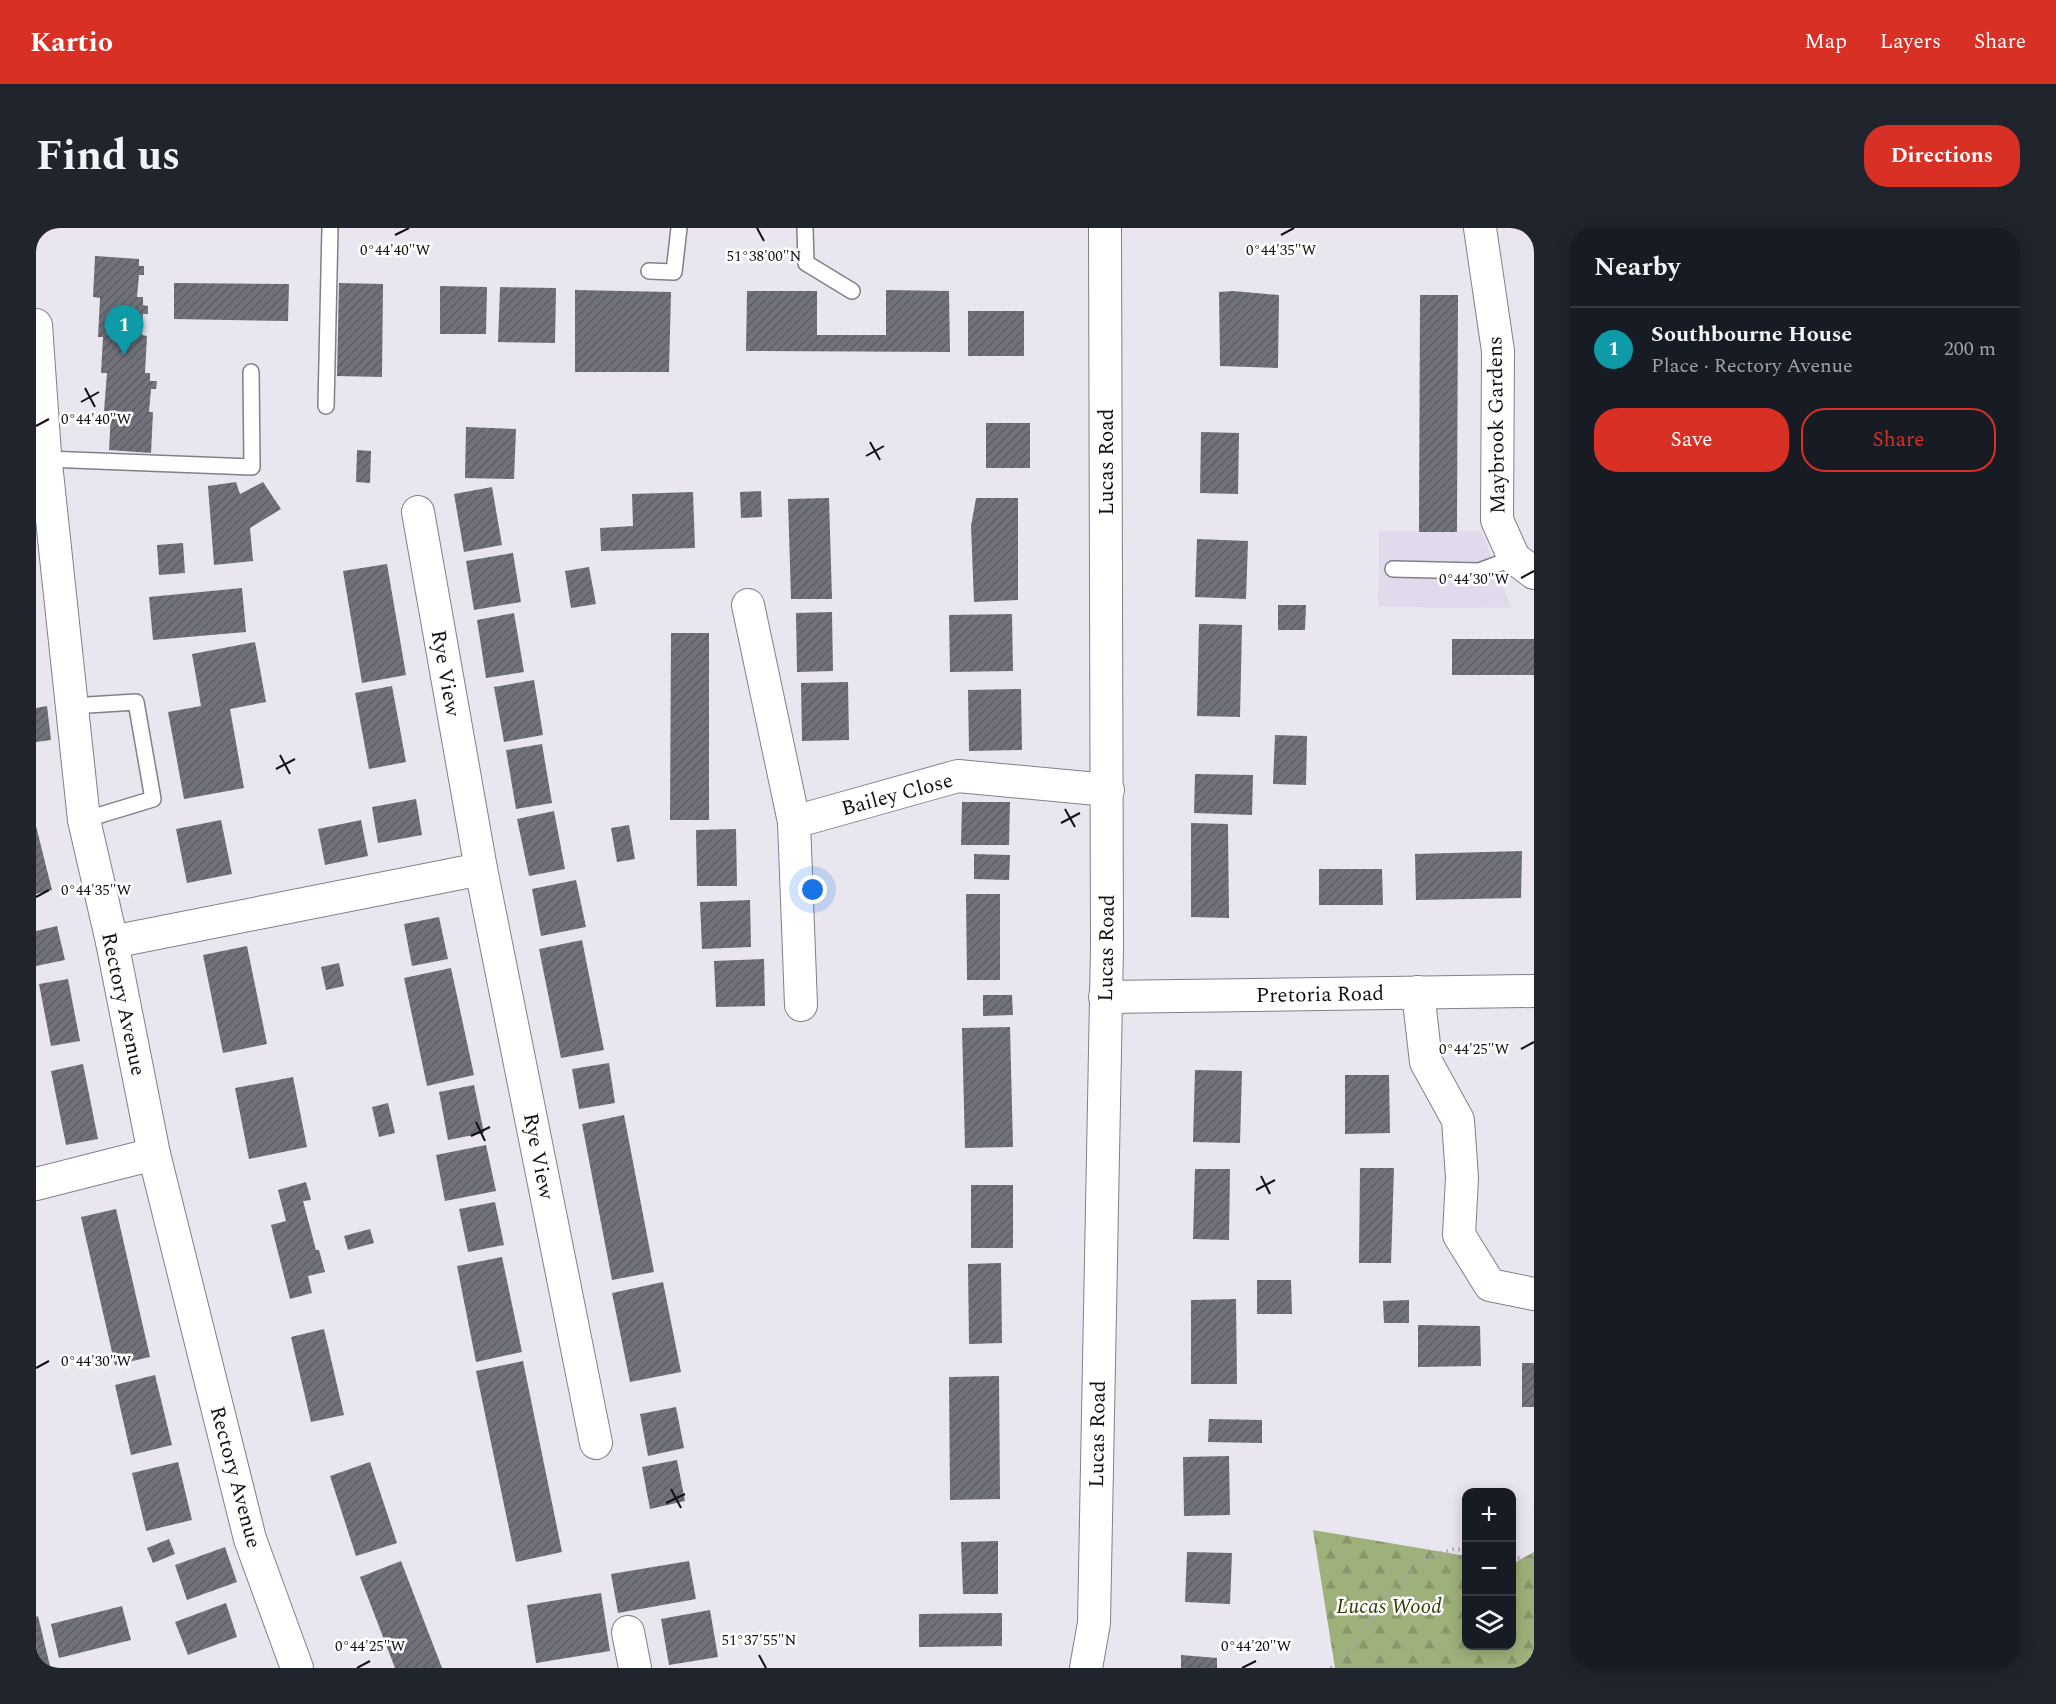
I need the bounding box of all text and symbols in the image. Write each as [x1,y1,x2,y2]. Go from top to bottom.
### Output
text: Kartio [30,21,113,64]
text: Map [1805,26,1847,58]
text: Layers [1880,26,1941,58]
text: Share [1974,26,2026,58]
text: Find us [36,125,180,188]
button: Directions [1864,125,2020,187]
text: 0°44'40"W [360,239,430,262]
text: 0°44'35"W [1246,239,1316,262]
text: 51°38'00"N [727,245,802,268]
text: Nearby [1594,247,1680,287]
pin: 1 [104,306,143,355]
text: Southbourne House [1651,318,1852,351]
text: 1 [1608,334,1619,364]
text: 200 m [1944,334,1996,364]
street label: Maybrook Gardens [1479,336,1515,514]
text: Place · Rectory Avenue [1651,351,1853,381]
text: 0°44'40"W [61,408,131,431]
street label: Lucas Road [1091,408,1123,516]
button: Save [1594,408,1789,472]
button: Share [1801,408,1996,472]
text: 0°44'30"W [1439,568,1509,591]
street label: Rye View [422,627,469,720]
street label: Bailey Close [838,765,957,825]
your location [798,875,827,904]
text: 0°44'35"W [61,879,131,902]
street label: Lucas Road [1090,894,1124,1002]
street label: Rectory Avenue [92,930,154,1079]
street label: Pretoria Road [1256,978,1384,1012]
text: 0°44'25"W [1439,1038,1509,1061]
street label: Rye View [514,1110,562,1203]
text: 0°44'30"W [61,1350,131,1373]
street label: Lucas Road [1081,1380,1115,1488]
street label: Rectory Avenue [201,1403,269,1552]
map controls [1462,1488,1516,1650]
button: + [1462,1488,1516,1542]
button: − [1462,1542,1516,1596]
park label: Lucas Wood [1336,1591,1442,1623]
button: layers [1462,1596,1516,1650]
text: 51°37'55"N [722,1629,797,1652]
text: 0°44'25"W [335,1635,405,1658]
text: 0°44'20"W [1221,1635,1291,1658]

